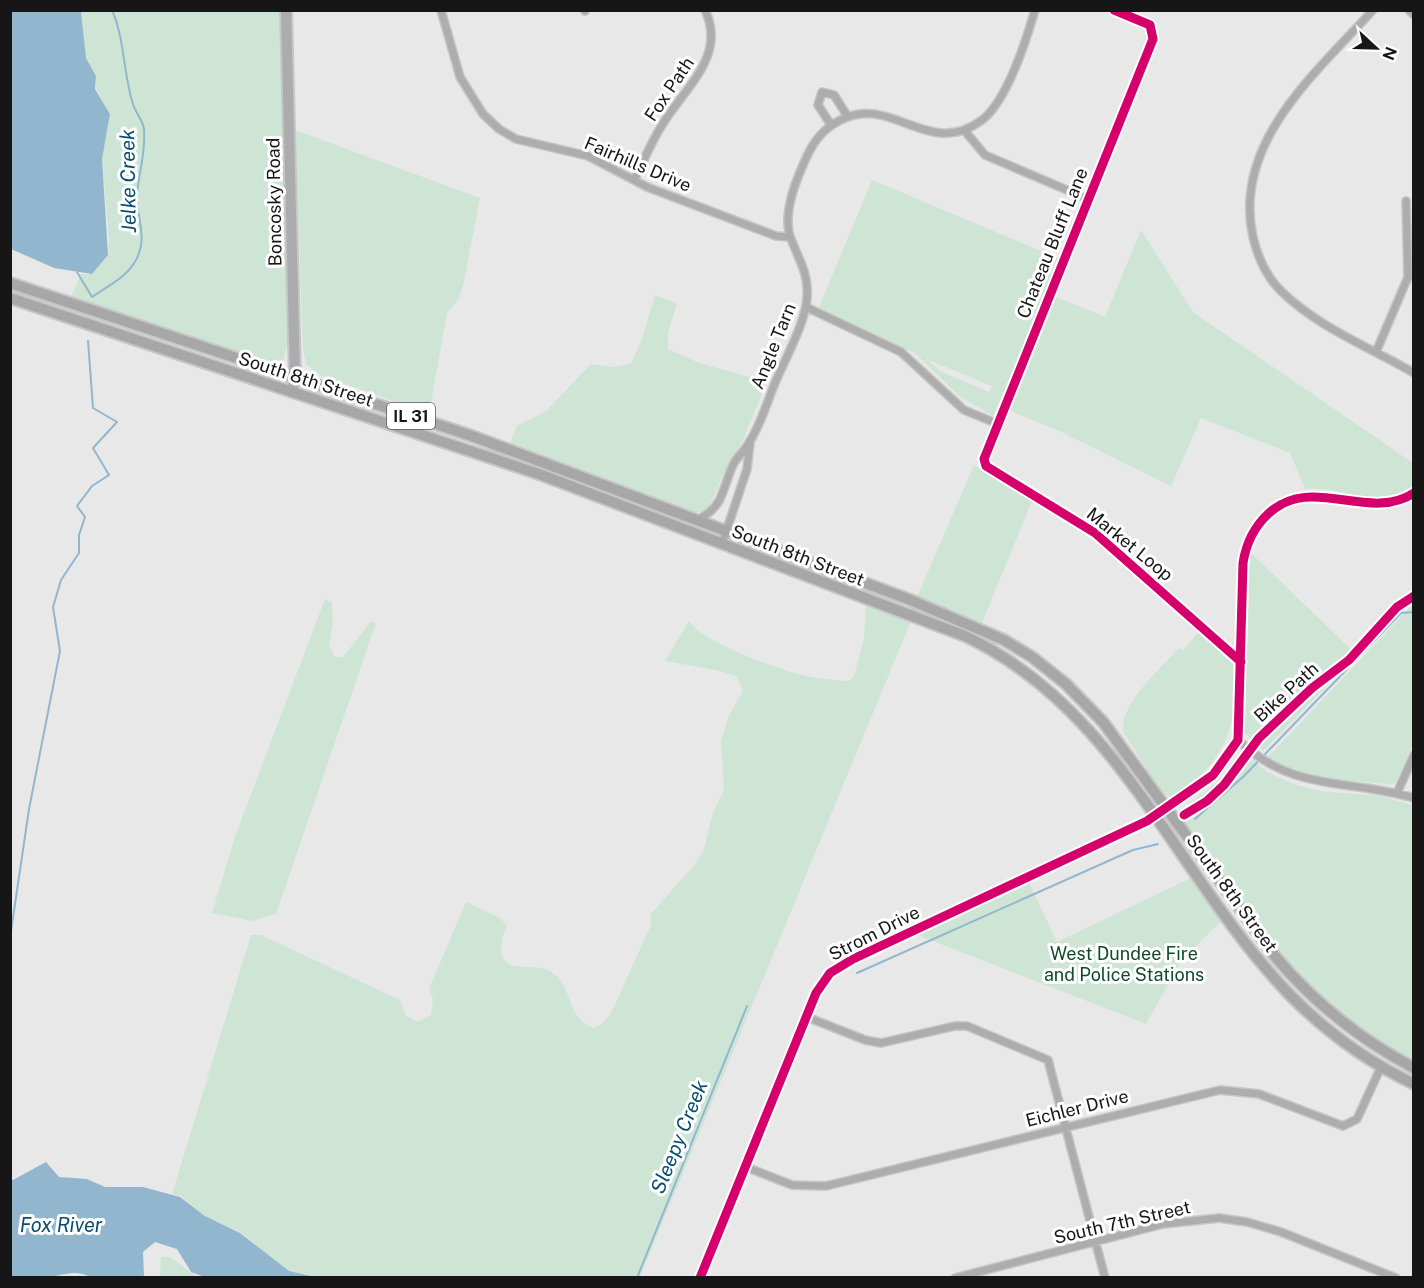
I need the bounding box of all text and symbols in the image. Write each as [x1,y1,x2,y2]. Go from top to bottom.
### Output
north arrow [1346,18,1406,78]
text: N [1378,44,1401,63]
street label: Fox Path [640,53,698,125]
water label: Jelke Creek [115,129,141,233]
street label: Fairhills Drive [581,132,695,196]
street label: Boncosky Road [262,138,286,266]
street label: Chateau Bluff Lane [1012,165,1092,321]
street label: Angle Tarn [746,300,800,392]
street label: South 8th Street [236,347,376,411]
road number: IL 31 [387,403,435,429]
street label: Market Loop [1083,503,1177,585]
street label: South 8th Street [729,520,867,590]
street label: Bike Path [1250,658,1322,726]
street label: South 8th Street [1182,830,1282,956]
street label: Strom Drive [825,901,923,965]
park label: West Dundee Fire and Police Stations [1044,943,1204,985]
water label: Sleepy Creek [645,1077,713,1197]
street label: Eichler Drive [1023,1085,1131,1131]
street label: South 7th Street [1052,1196,1192,1248]
water label: Fox River [20,1213,103,1237]

